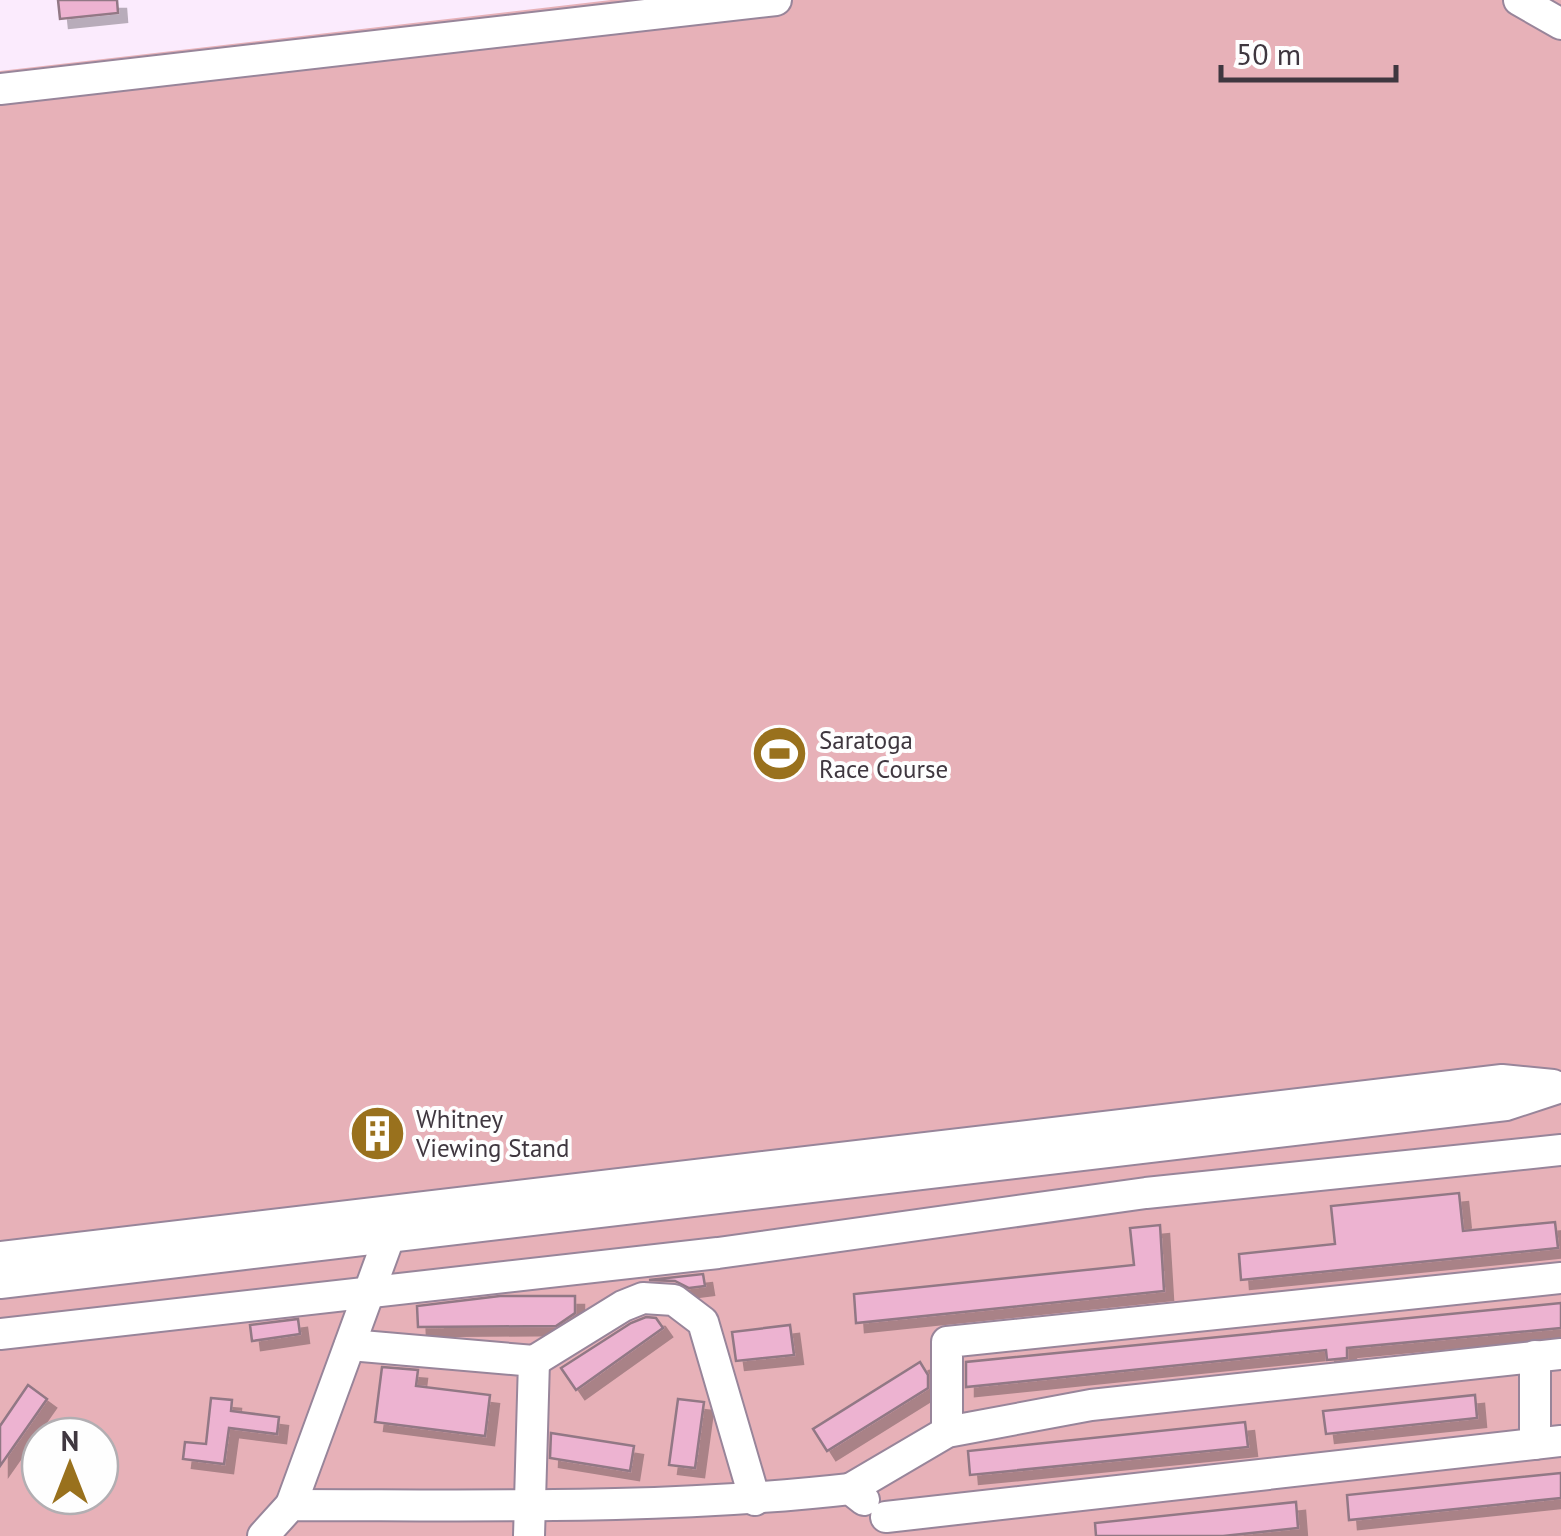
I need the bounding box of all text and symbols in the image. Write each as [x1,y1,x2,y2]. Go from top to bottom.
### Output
scale bar [1221,20,1396,82]
text: 50 m [1236,34,1301,73]
sports icon: Saratoga Race Course [750,724,810,784]
place label: Saratoga Race Course [819,724,948,785]
building icon: Whitney Viewing Stand [347,1103,407,1163]
place label: Whitney Viewing Stand [415,1103,569,1164]
north arrow [20,1416,120,1516]
text: N [61,1422,79,1459]

